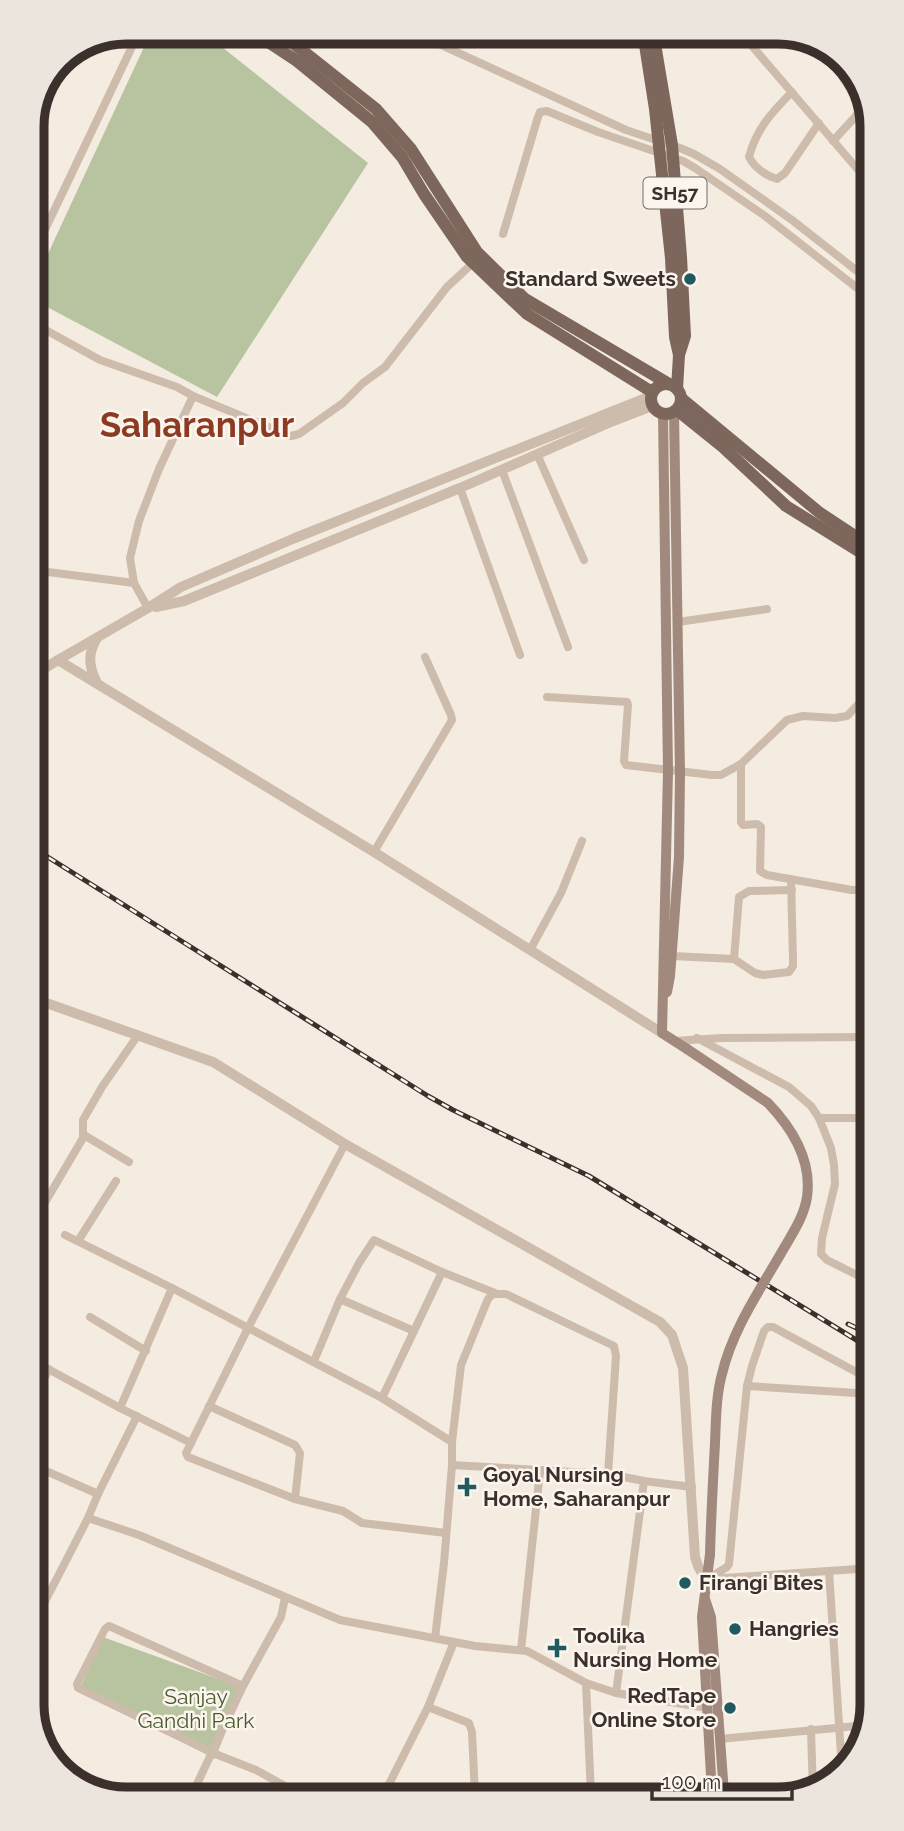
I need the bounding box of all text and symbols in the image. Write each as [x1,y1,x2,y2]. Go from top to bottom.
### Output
road number: SH57 [644,178,706,209]
place label: Standard Sweets [505,266,676,291]
marker: Standard Sweets [682,271,698,287]
district label: Saharanpur [100,404,295,445]
place label: Goyal Nursing Home, Saharanpur [483,1462,670,1511]
marker: Goyal Nursing Home, Saharanpur [457,1477,477,1497]
place label: Firangi Bites [699,1570,823,1595]
marker: Firangi Bites [677,1575,693,1591]
place label: Hangries [749,1616,839,1641]
marker: Hangries [727,1621,743,1637]
place label: Toolika Nursing Home [573,1623,718,1672]
marker: Toolika Nursing Home [547,1638,567,1658]
place label: RedTape Online Store [591,1683,716,1732]
park label: Sanjay Gandhi Park [138,1684,254,1733]
marker: RedTape Online Store [722,1700,738,1716]
scale bar [652,1758,792,1802]
text: 100 m [662,1769,721,1794]

